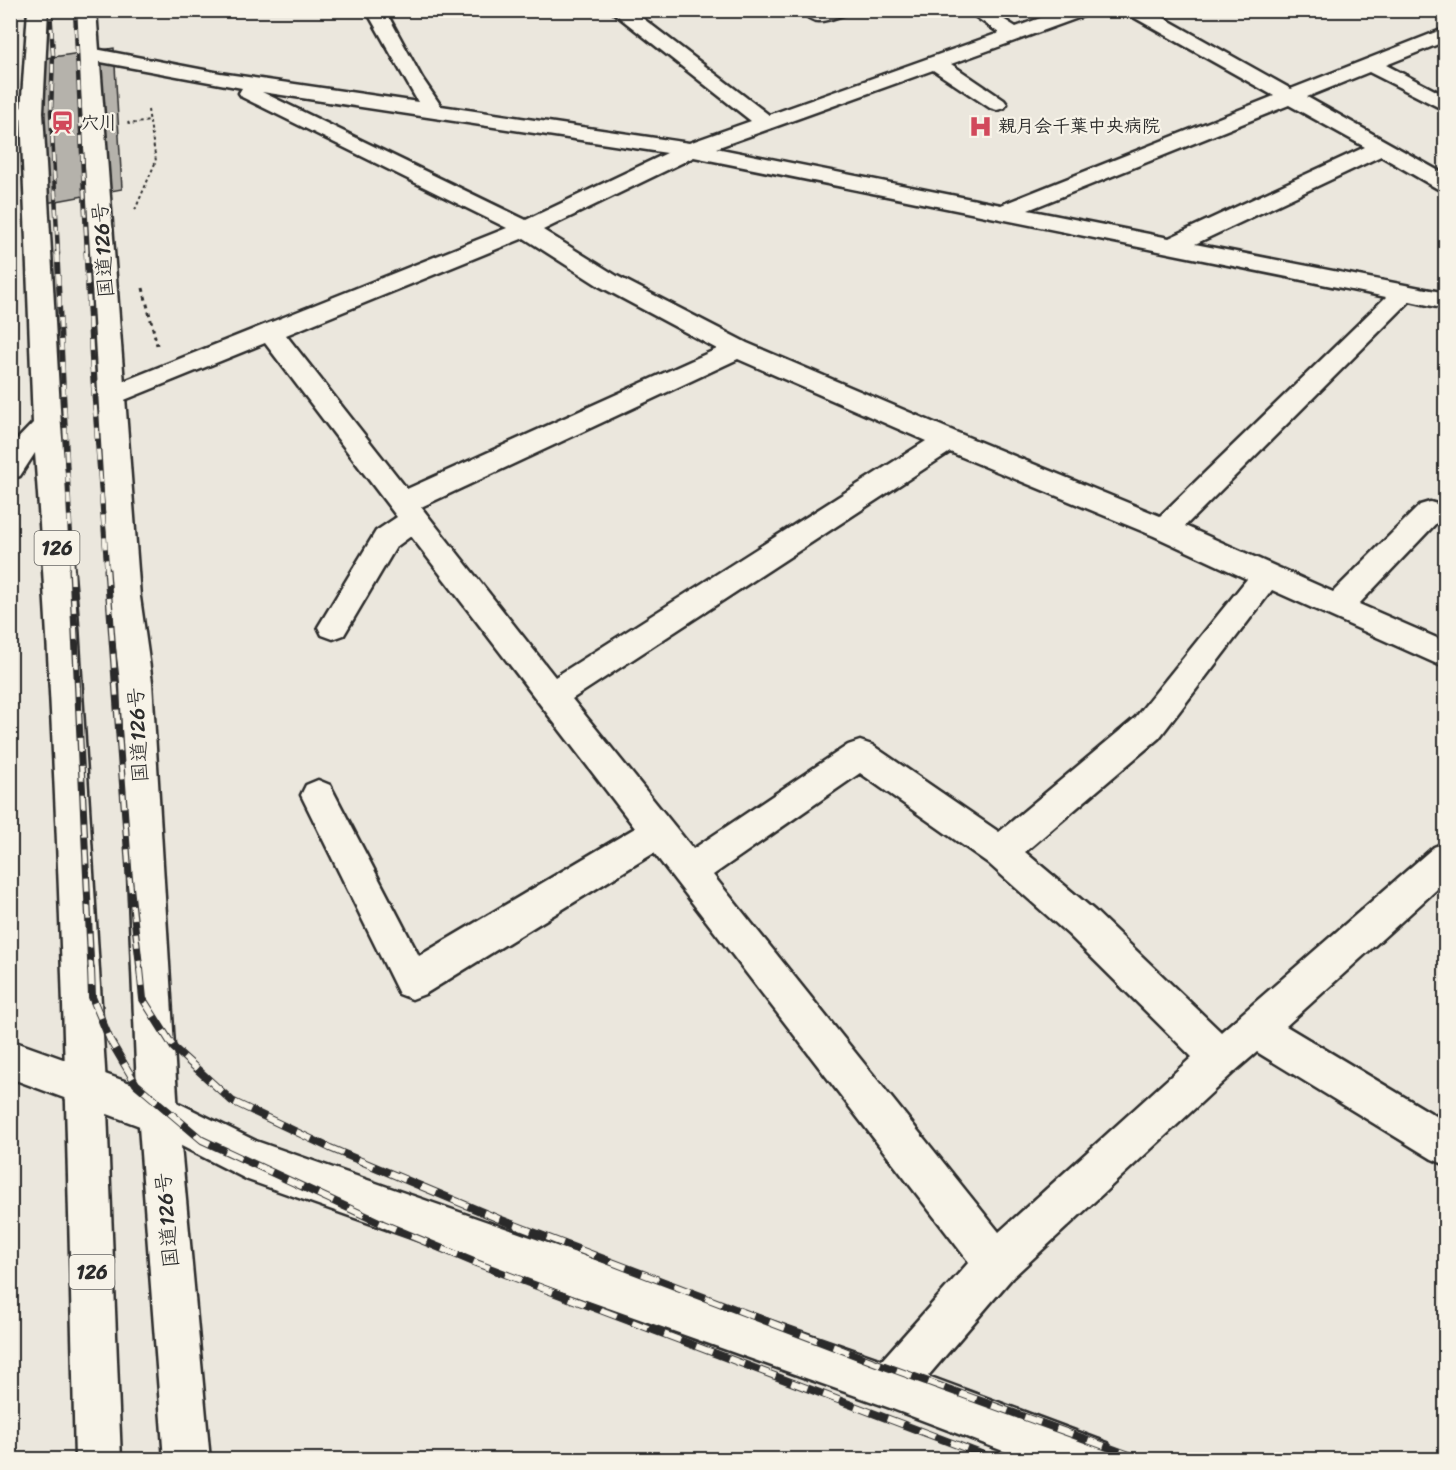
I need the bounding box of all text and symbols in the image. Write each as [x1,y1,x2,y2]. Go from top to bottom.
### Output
place label: 穴川 [81,107,117,139]
station icon: 穴川 [50,110,76,136]
place label: 親月会千葉中央病院 [998,110,1160,142]
hospital icon: 親月会千葉中央病院 [967,113,993,139]
street label: 国道126号 [81,201,125,299]
road number: 126 [34,531,80,565]
street label: 国道126号 [117,686,159,784]
street label: 国道126号 [144,1170,190,1270]
road number: 126 [70,1255,115,1289]

